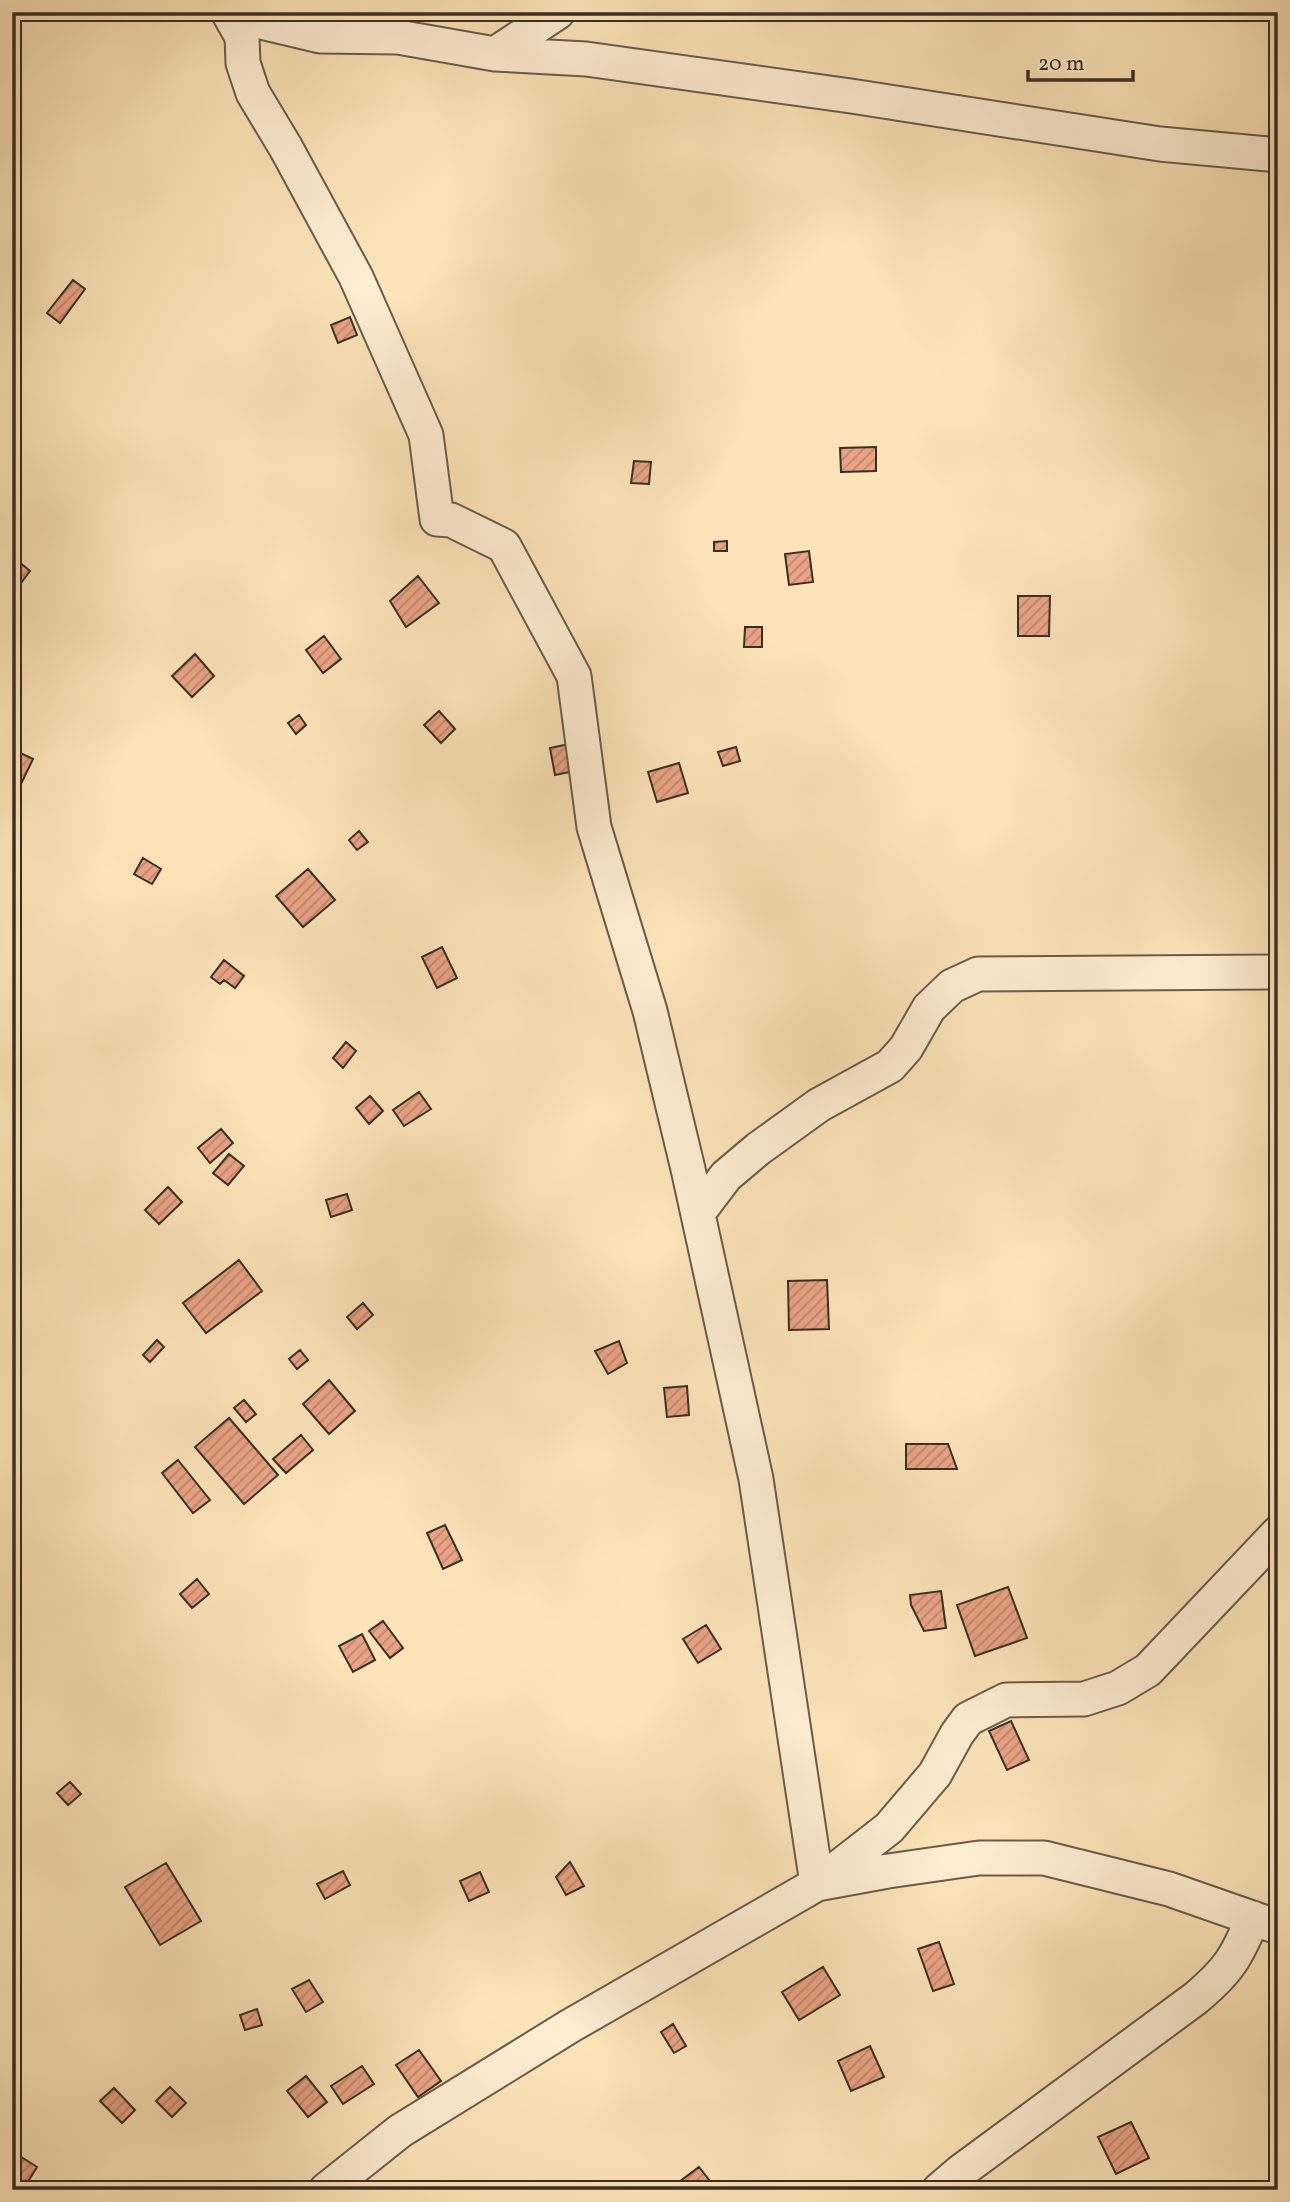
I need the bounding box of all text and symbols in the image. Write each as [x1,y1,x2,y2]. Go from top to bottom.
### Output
scale bar [1028,38,1132,82]
text: 20 m [1038,50,1084,79]

